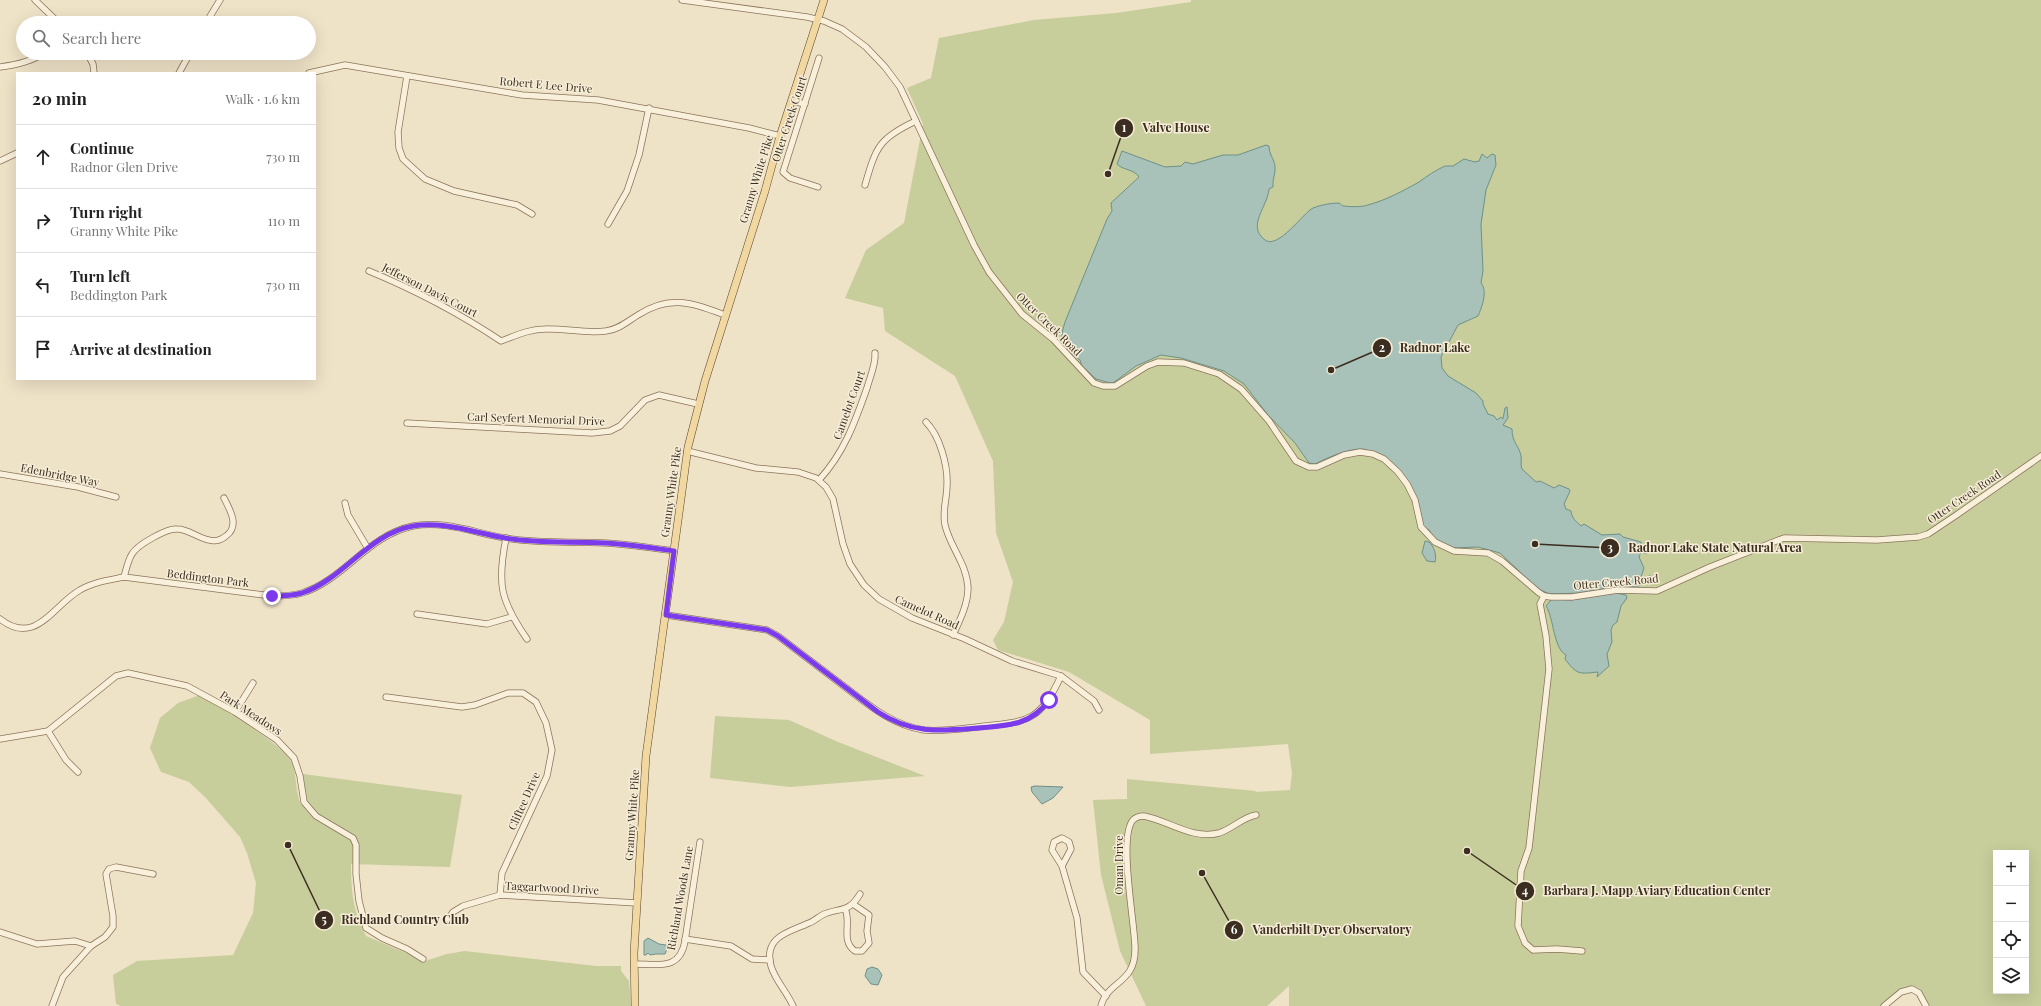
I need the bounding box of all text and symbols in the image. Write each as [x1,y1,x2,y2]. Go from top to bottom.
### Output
search box [16,16,316,60]
icon: search [30,27,52,49]
text: Search here [62,28,141,48]
street label: Robert E Lee Drive [499,73,593,96]
street label: Otter Creek Court [768,74,809,164]
text: 20 min [32,87,87,109]
text: Walk · 1.6 km [225,90,300,107]
callout: Valve House [1114,116,1217,140]
text: 1 [1122,119,1127,135]
text: Valve House [1142,119,1209,135]
street label: Granny White Pike [735,132,776,225]
text: Continue [70,138,134,158]
icon: ahead [32,146,54,168]
text: 730 m [266,148,300,165]
text: Radnor Glen Drive [70,158,178,175]
text: Turn right [70,202,143,222]
icon: right [32,210,54,232]
text: 110 m [268,212,300,229]
text: Granny White Pike [70,222,178,239]
street label: Jefferson Davis Court [379,259,481,320]
text: Turn left [70,266,131,286]
icon: left [32,274,54,296]
text: 730 m [266,276,300,293]
text: Beddington Park [70,286,167,303]
street label: Otter Creek Road [1013,289,1086,359]
callout: Radnor Lake [1372,336,1478,360]
icon: arrive [32,338,54,360]
text: Arrive at destination [70,339,212,359]
text: 2 [1379,339,1385,355]
text: Radnor Lake [1400,339,1470,355]
street label: Camelot Court [829,368,868,442]
street label: Carl Seyfert Memorial Drive [467,409,606,428]
street label: Granny White Pike [657,445,684,538]
street label: Edenbridge Way [19,460,101,490]
street label: Otter Creek Road [1924,466,2004,527]
callout: Radnor Lake State Natural Area [1600,536,1810,560]
text: 3 [1607,539,1613,555]
text: Radnor Lake State Natural Area [1628,539,1802,555]
street label: Beddington Park [166,565,250,590]
street label: Otter Creek Road [1573,570,1660,593]
route end [263,587,281,605]
street label: Camelot Road [893,591,962,633]
street label: Park Meadows [217,687,285,738]
route start [1040,691,1058,709]
street label: Granny White Pike [621,768,642,861]
street label: Cliftee Drive [504,769,543,832]
street label: Oman Drive [1111,835,1126,895]
street label: Richland Woods Lane [663,844,696,951]
map controls [1993,850,2029,994]
button: + [1993,850,2029,886]
street label: Taggartwood Drive [504,878,600,897]
callout: Barbara J. Mapp Aviary Education Center [1515,879,1779,903]
text: 4 [1522,882,1528,898]
text: Barbara J. Mapp Aviary Education Center [1544,882,1771,898]
button: − [1993,886,2029,922]
callout: Richland Country Club [314,908,477,932]
text: 5 [321,911,327,927]
text: Richland Country Club [341,911,469,927]
callout: Vanderbilt Dyer Observatory [1224,918,1419,942]
text: 6 [1231,921,1238,937]
text: Vanderbilt Dyer Observatory [1252,921,1412,937]
button: locate [1993,922,2029,958]
button: layers [1993,958,2029,994]

